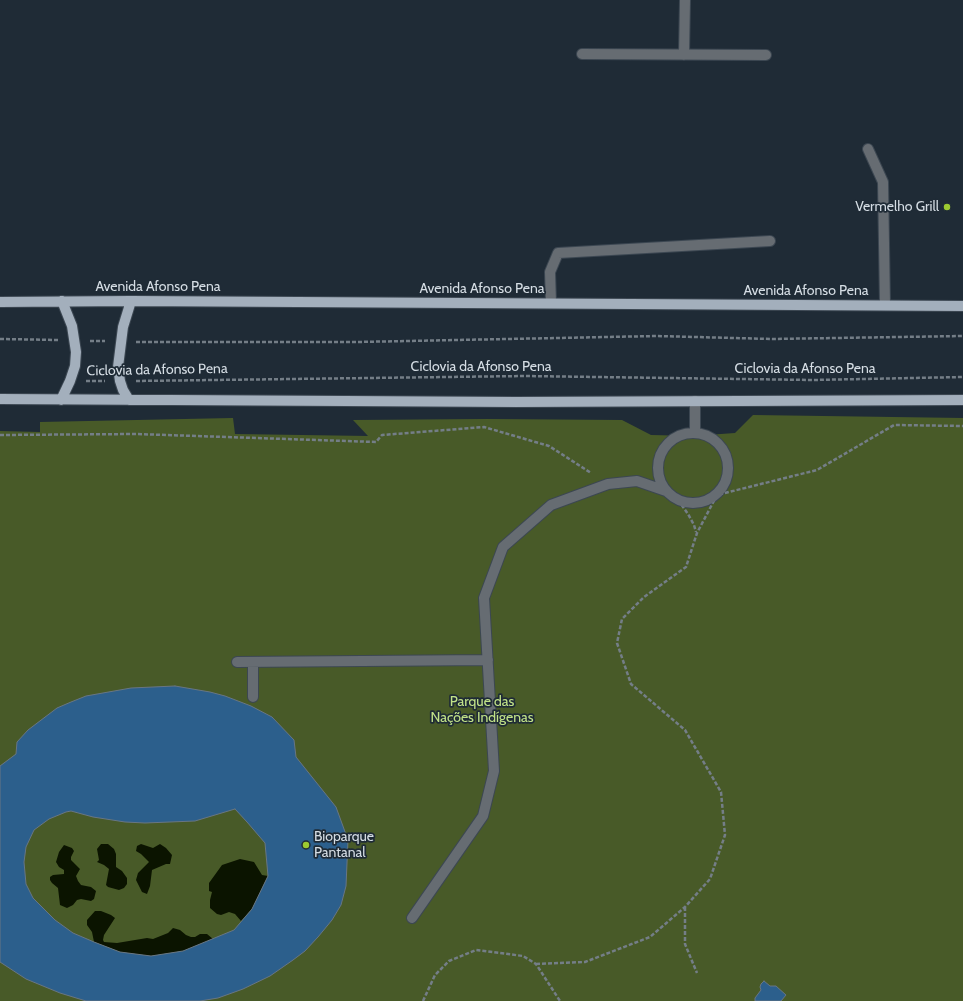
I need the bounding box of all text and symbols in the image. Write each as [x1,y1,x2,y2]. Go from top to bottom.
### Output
place label: Vermelho Grill [855,199,939,215]
marker: Vermelho Grill [942,202,952,212]
street label: Avenida Afonso Pena [95,279,221,295]
street label: Avenida Afonso Pena [419,281,545,297]
street label: Avenida Afonso Pena [743,283,869,299]
street label: Ciclovia da Afonso Pena [410,359,552,375]
street label: Ciclovia da Afonso Pena [86,360,228,380]
street label: Ciclovia da Afonso Pena [734,361,876,377]
park label: Parque das Nações Indígenas [431,694,533,726]
place label: Bioparque Pantanal [314,829,374,862]
marker: Bioparque Pantanal [301,840,311,850]

